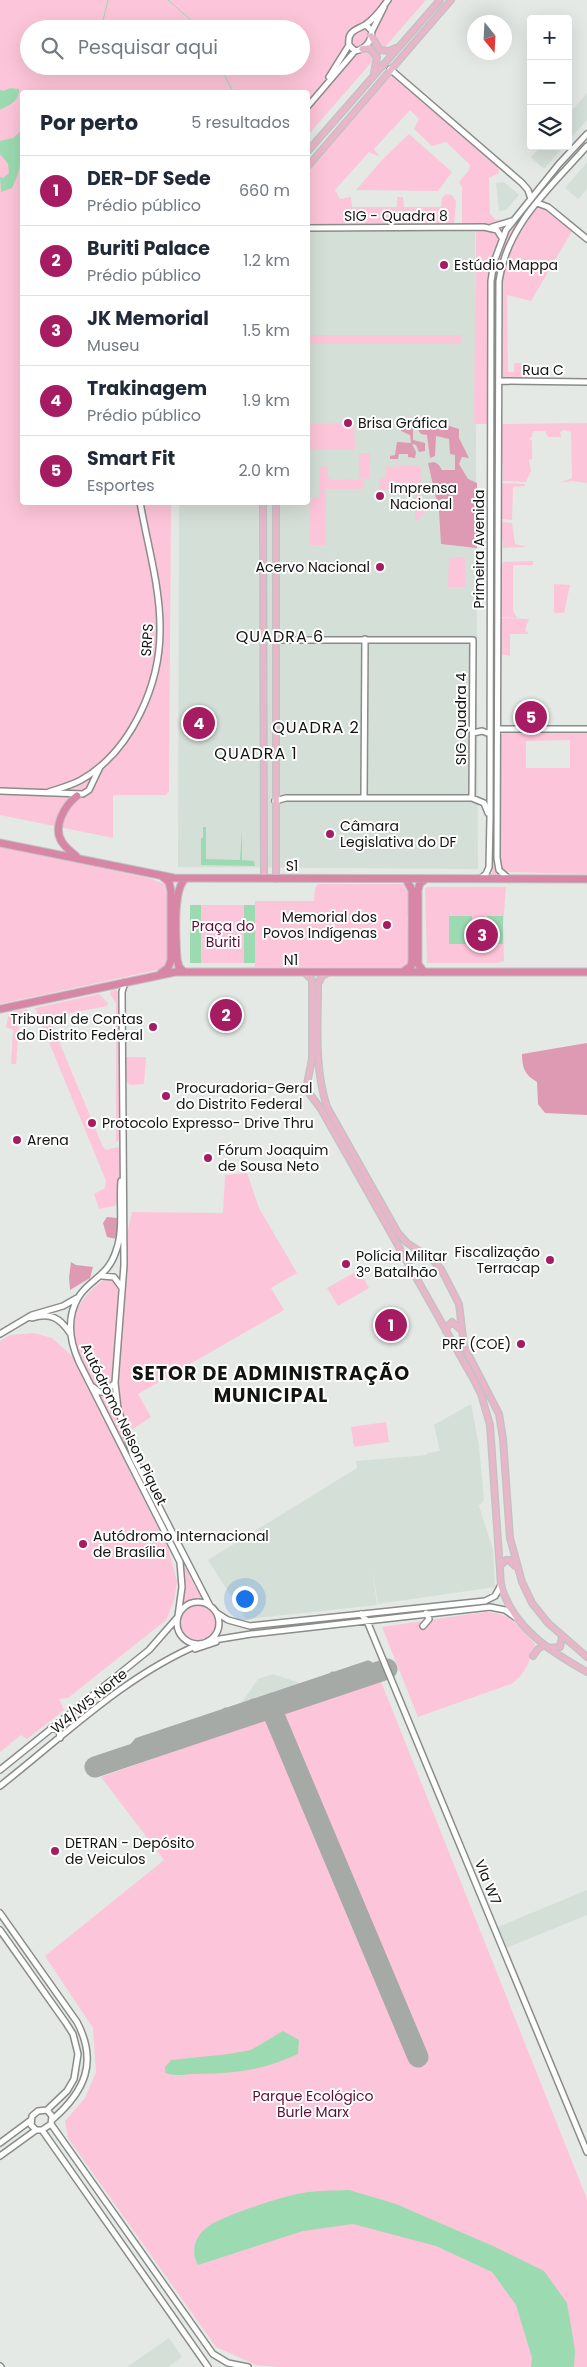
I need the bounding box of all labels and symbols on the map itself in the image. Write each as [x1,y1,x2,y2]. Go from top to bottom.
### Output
north arrow [467,15,512,60]
street label: SIG - Quadra 8 [344,206,448,226]
place label: Estúdio Mappa [454,255,558,275]
marker: Estúdio Mappa [438,259,450,271]
street label: Rua C [522,360,564,380]
place label: Brisa Gráfica [358,413,447,433]
marker: Brisa Gráfica [342,417,354,429]
place label: Imprensa Nacional [390,478,457,514]
street label: Primeira Avenida [469,489,489,609]
marker: Imprensa Nacional [374,490,386,502]
place label: Acervo Nacional [256,557,370,577]
marker: Acervo Nacional [374,561,386,573]
street label: SRPS [136,623,158,657]
district label: QUADRA 6 [236,625,324,648]
street label: SIG Quadra 4 [451,673,471,765]
pin: 5 [515,698,547,736]
pin: 4 [183,704,215,742]
district label: QUADRA 2 [272,716,360,739]
district label: QUADRA 1 [214,742,298,765]
place label: Câmara Legislativa do DF [340,816,457,852]
marker: Câmara Legislativa do DF [324,828,336,840]
street label: S1 [286,856,298,876]
place label: Memorial dos Povos Indígenas [263,907,377,943]
park label: Praça do Buriti [192,916,254,952]
pin: 3 [466,916,498,954]
marker: Memorial dos Povos Indígenas [381,919,393,931]
street label: N1 [284,950,298,970]
pin: 2 [210,996,242,1034]
place label: Tribunal de Contas do Distrito Federal [10,1009,143,1045]
marker: Tribunal de Contas do Distrito Federal [147,1021,159,1033]
place label: Procuradoria-Geral do Distrito Federal [176,1078,312,1114]
marker: Procuradoria-Geral do Distrito Federal [160,1090,172,1102]
place label: Protocolo Expresso- Drive Thru [102,1113,314,1133]
marker: Protocolo Expresso- Drive Thru [86,1117,98,1129]
place label: Arena [27,1130,69,1150]
marker: Arena [11,1134,23,1146]
place label: Fórum Joaquim de Sousa Neto [218,1140,329,1176]
marker: Fórum Joaquim de Sousa Neto [202,1152,214,1164]
place label: Fiscalização Terracap [455,1242,540,1278]
place label: Polícia Militar 3º Batalhão [356,1246,447,1282]
marker: Fiscalização Terracap [544,1254,556,1266]
marker: Polícia Militar 3º Batalhão [340,1258,352,1270]
pin: 1 [375,1306,407,1344]
place label: PRF (COE) [442,1334,511,1354]
marker: PRF (COE) [515,1338,527,1350]
street label: Autódromo Nelson Piquet [76,1340,172,1508]
district label: SETOR DE ADMINISTRAÇÃO MUNICIPAL [132,1360,410,1409]
place label: Autódromo Internacional de Brasília [93,1526,269,1562]
marker: Autódromo Internacional de Brasília [77,1538,89,1550]
your location [232,1586,258,1612]
street label: W4/W5 Norte [47,1664,132,1738]
place label: DETRAN - Depósito de Veiculos [65,1833,194,1869]
marker: DETRAN - Depósito de Veiculos [49,1845,61,1857]
street label: Vla W7 [470,1856,506,1908]
park label: Parque Ecológico Burle Marx [252,2086,374,2122]

